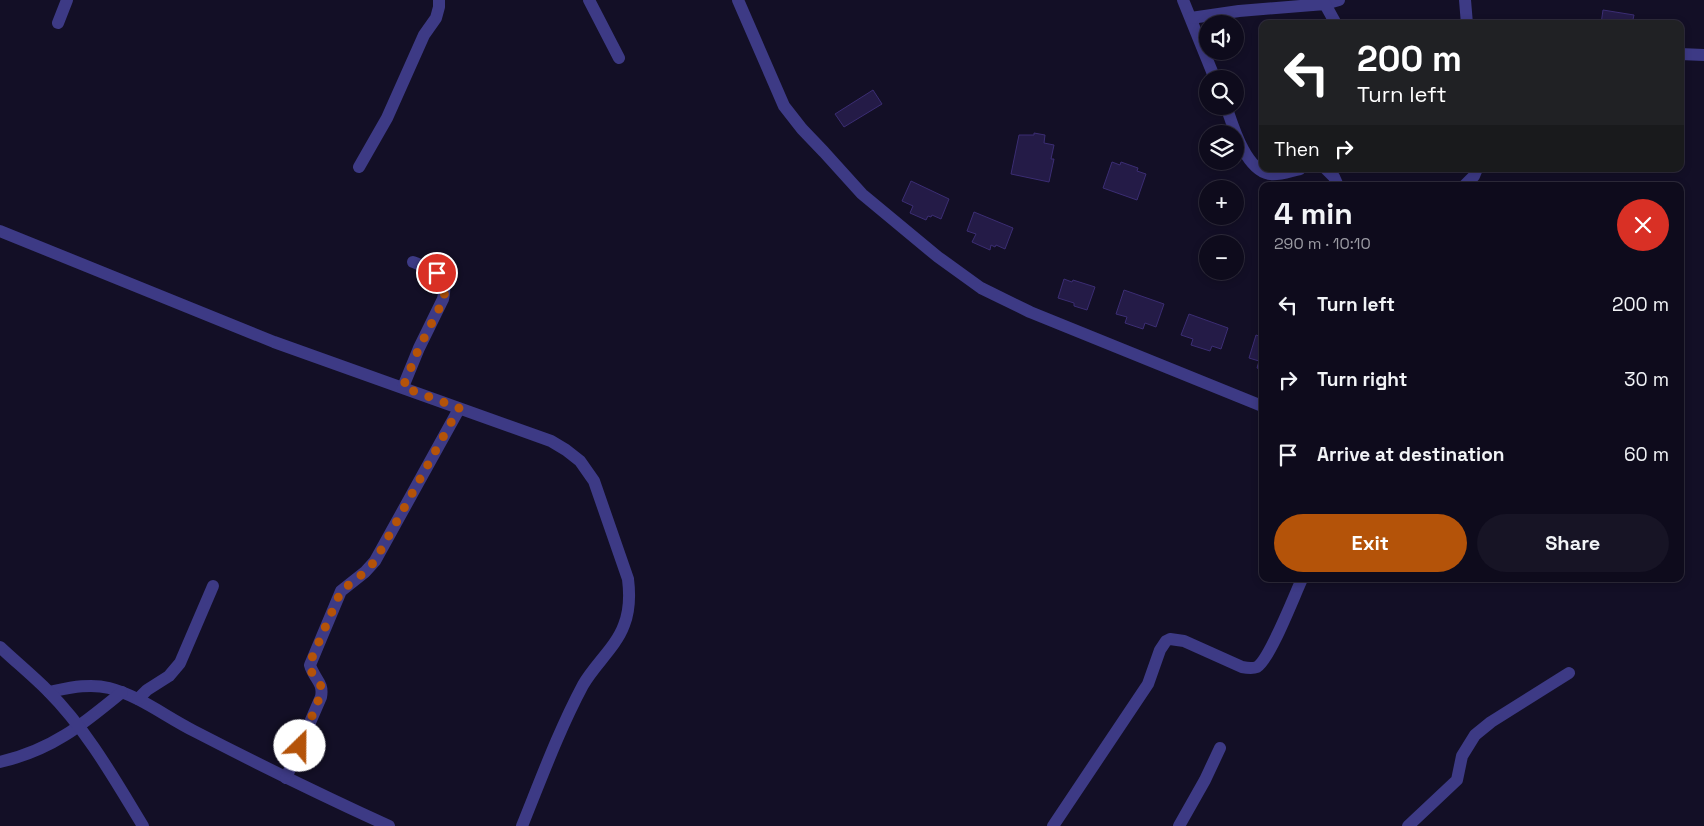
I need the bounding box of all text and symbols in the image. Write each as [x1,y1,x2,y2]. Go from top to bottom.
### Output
map controls [1199,15,1244,280]
button: sound [1199,15,1244,60]
text: 200 m [1357,37,1462,81]
icon: left [1274,40,1339,105]
button: search [1199,70,1244,115]
text: Turn left [1357,80,1447,108]
button: layers [1199,125,1244,170]
icon: right [1330,135,1358,163]
text: Then [1274,137,1320,162]
button: + [1199,180,1244,225]
text: 4 min [1274,194,1353,233]
button: close [1617,199,1669,251]
text: 290 m · 10:10 [1274,233,1371,254]
button: − [1199,235,1244,280]
pin [416,252,458,294]
icon: arrive [423,259,451,287]
icon: left [1274,291,1302,319]
text: Turn left [1317,292,1395,317]
text: 200 m [1612,292,1669,317]
icon: right [1274,366,1302,394]
text: Turn right [1317,367,1407,392]
text: 30 m [1624,367,1669,392]
icon: arrive [1274,441,1302,469]
text: Arrive at destination [1317,442,1505,467]
text: 60 m [1624,442,1669,467]
button: Exit [1274,514,1467,572]
button: Share [1477,514,1669,572]
position arrow [273,719,325,771]

